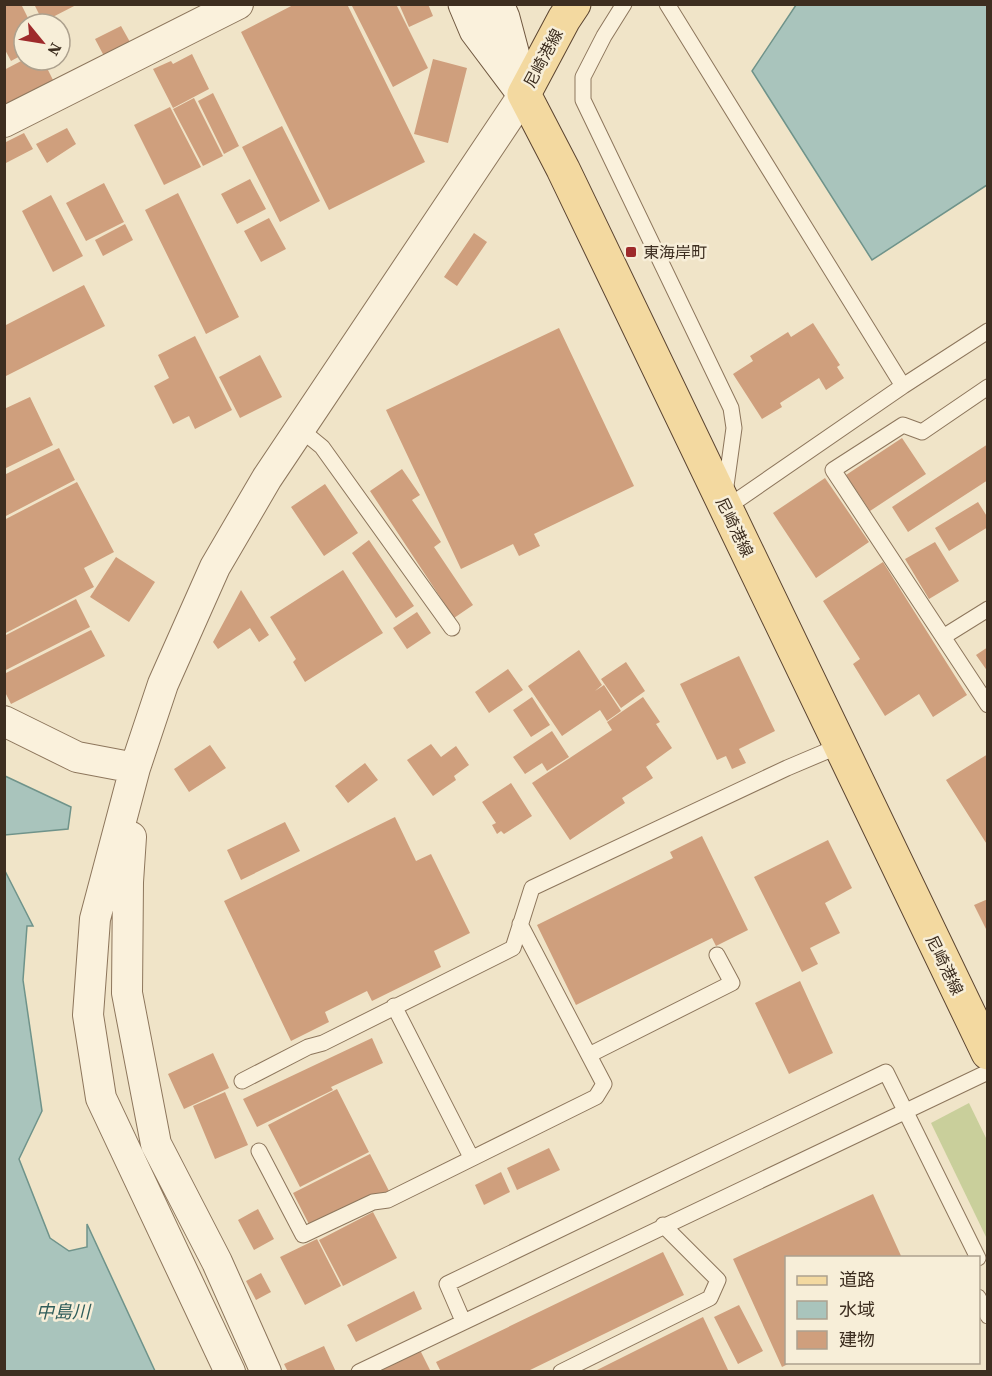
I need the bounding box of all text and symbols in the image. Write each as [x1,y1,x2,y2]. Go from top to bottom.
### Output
north arrow [12,12,72,72]
street label: 尼崎港線 [518,25,568,91]
text: N [42,39,67,60]
place label: 東海岸町 [643,241,707,263]
marker: 東海岸町 [624,245,638,259]
street label: 尼崎港線 [711,493,759,561]
street label: 尼崎港線 [921,931,969,999]
legend [785,1256,980,1364]
text: 道路 [839,1267,875,1292]
text: 水域 [839,1297,875,1322]
water label: 中島川 [36,1299,92,1324]
text: 建物 [839,1327,875,1352]

